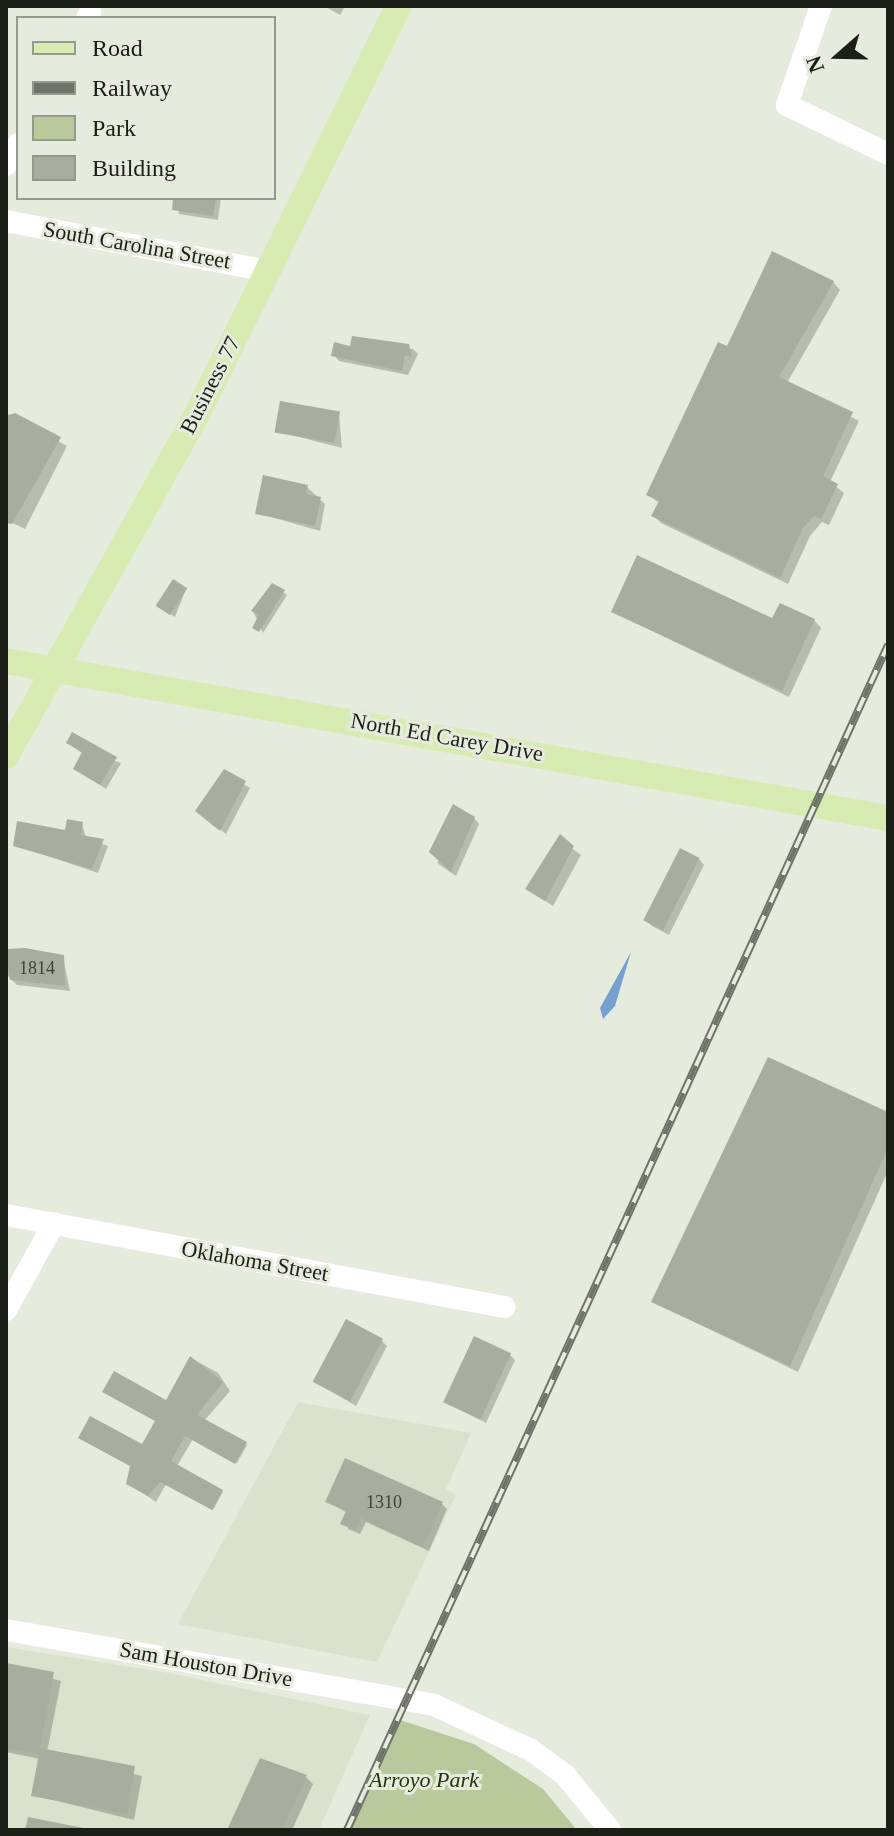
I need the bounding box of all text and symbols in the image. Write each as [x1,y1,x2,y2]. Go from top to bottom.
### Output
legend [16,16,276,200]
north arrow [798,16,878,96]
text: Road [92,35,143,61]
text: N [801,53,829,76]
text: Railway [92,75,172,101]
text: Park [92,115,136,141]
text: Building [92,155,176,181]
street label: South Carolina Street [41,216,233,274]
street label: Business 77 [174,332,246,438]
street label: North Ed Carey Drive [349,707,545,767]
house number: 1814 [19,957,55,979]
street label: Oklahoma Street [180,1235,330,1287]
house number: 1310 [366,1491,402,1513]
street label: Sam Houston Drive [118,1636,294,1692]
park label: Arroyo Park [369,1767,479,1793]

